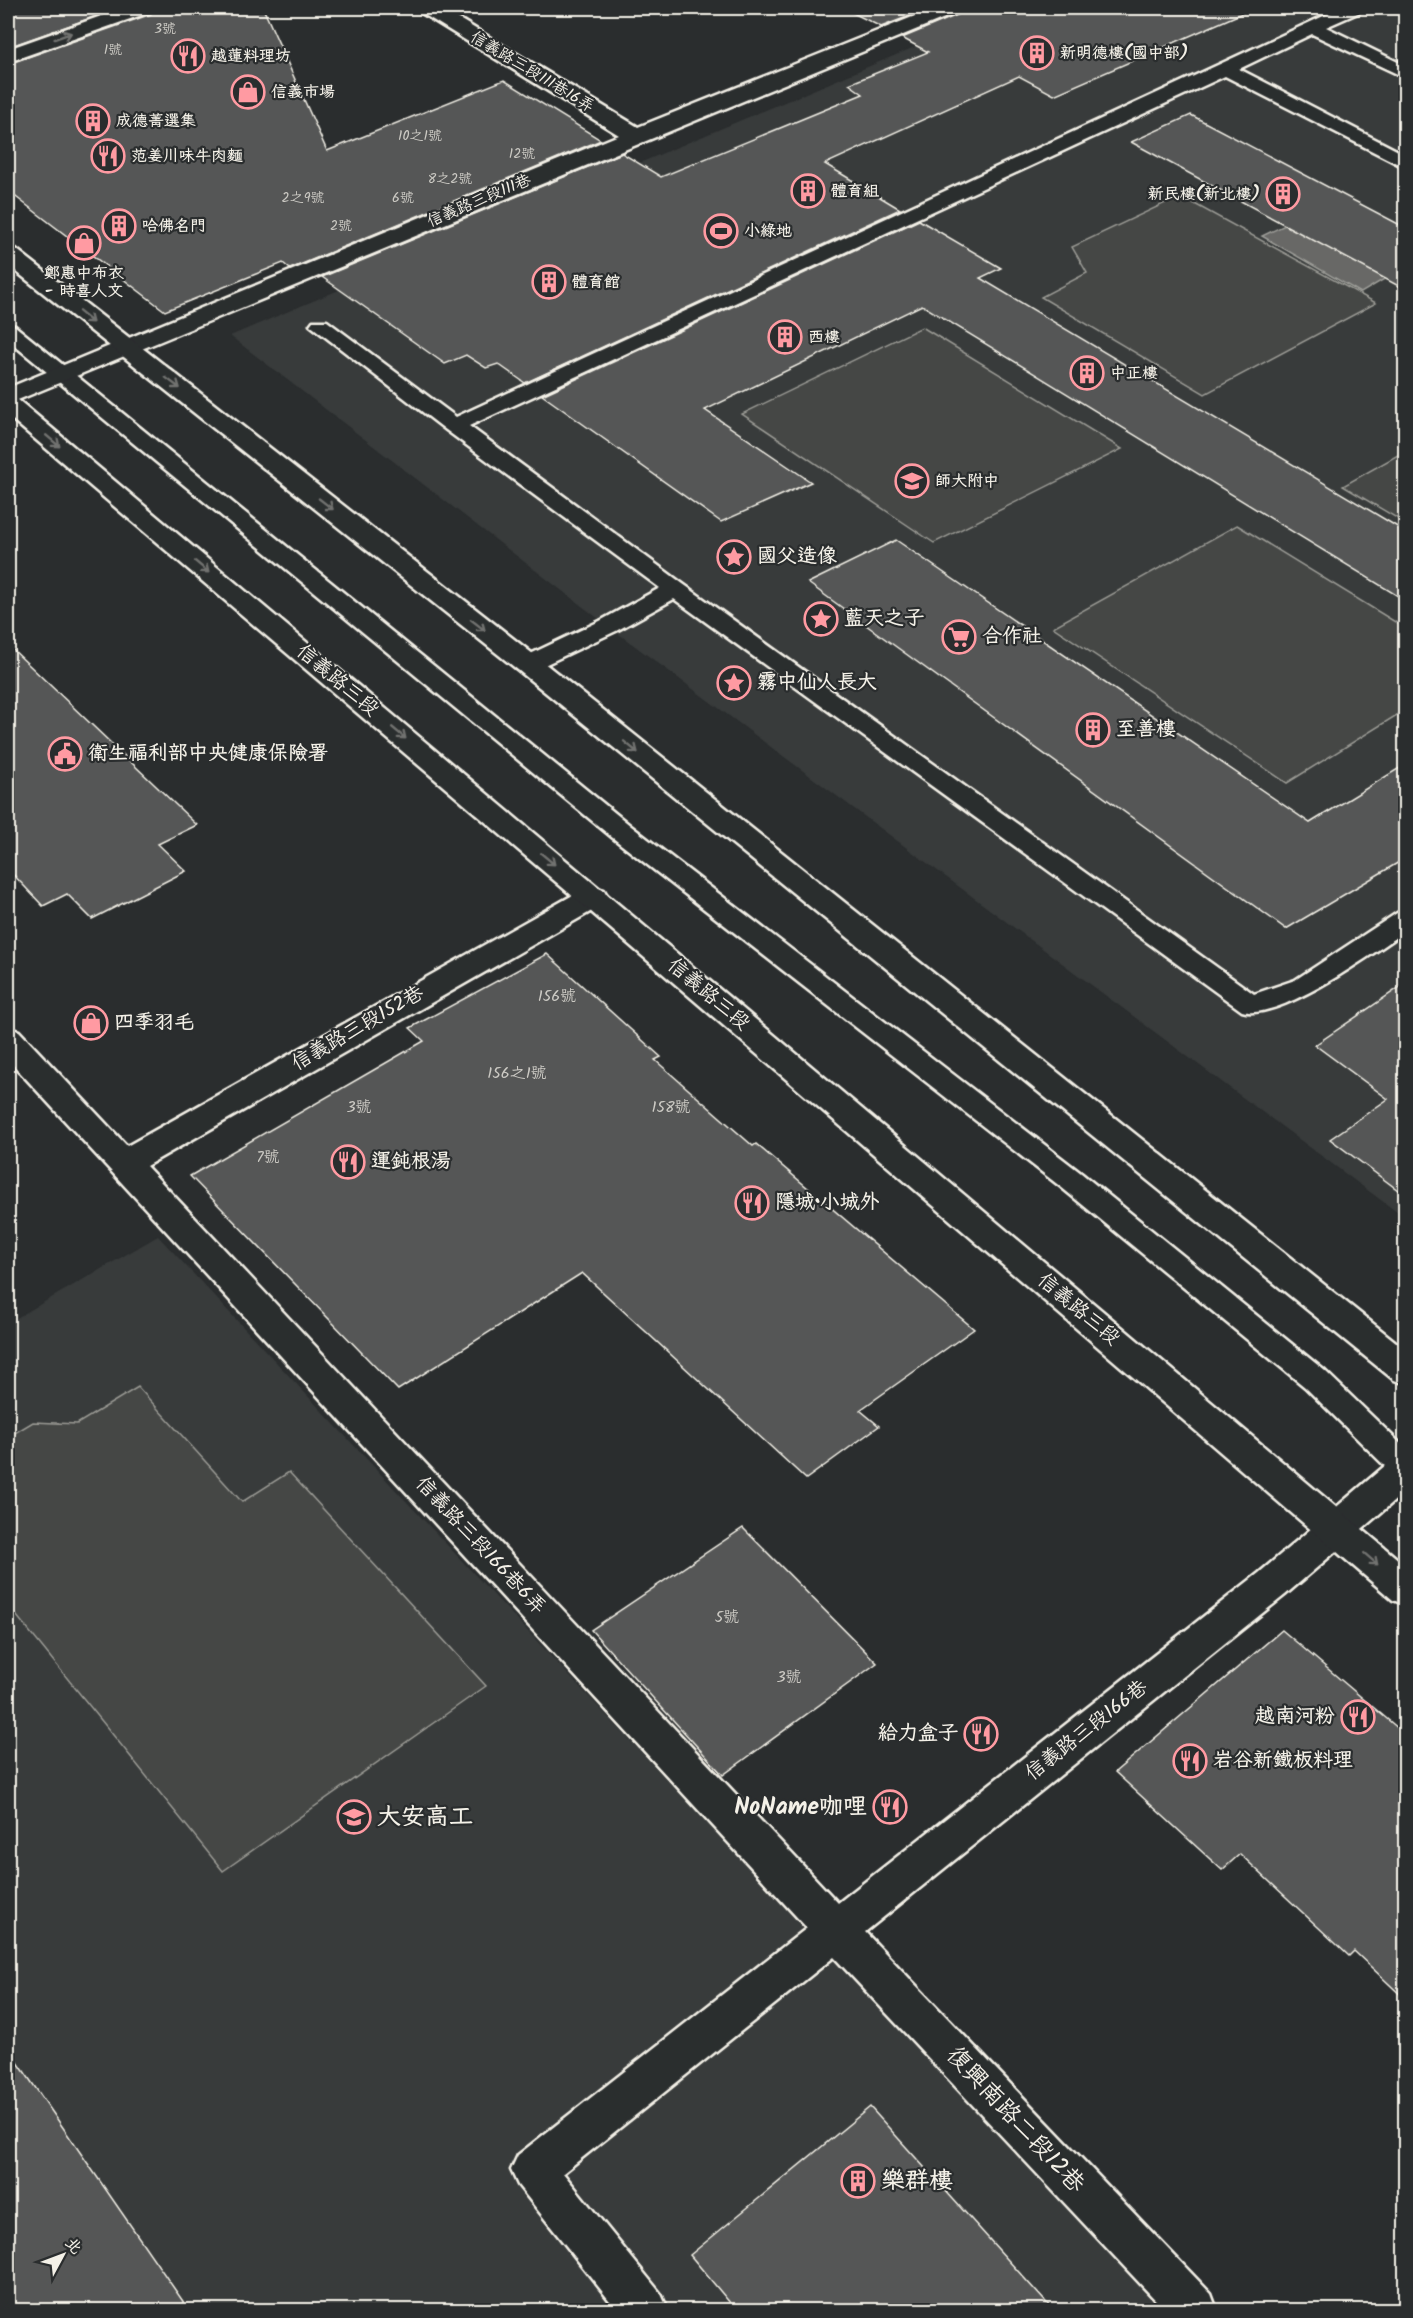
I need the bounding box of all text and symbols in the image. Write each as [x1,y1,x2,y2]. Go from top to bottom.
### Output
house number: 3號 [154,18,176,40]
street label: 信義路三段111巷16弄 [465,25,599,119]
one-way arrow [53,30,71,41]
building icon: 新明德樓(國中部) [1019,35,1055,71]
restaurant icon: 越蓮料理坊 [170,38,206,74]
house number: 1號 [104,39,122,61]
place label: 新明德樓(國中部) [1060,41,1188,66]
place label: 越蓮料理坊 [211,44,291,69]
shop icon: 信義市場 [230,74,266,110]
place label: 信義市場 [271,80,335,105]
building icon: 成德菁選集 [75,103,111,139]
place label: 成德菁選集 [116,109,196,134]
house number: 10之1號 [398,125,442,147]
restaurant icon: 范姜川味牛肉麵 [90,138,126,174]
house number: 12號 [509,143,535,165]
place label: 范姜川味牛肉麵 [131,144,243,169]
street label: 信義路三段111巷 [423,168,535,234]
house number: 8之2號 [428,168,472,190]
building icon: 體育組 [790,173,826,209]
building icon: 新民樓(新北樓) [1265,176,1301,212]
place label: 體育組 [831,179,880,204]
place label: 新民樓(新北樓) [1148,182,1260,207]
house number: 2之9號 [282,187,324,209]
house number: 6號 [392,187,414,209]
building icon: 哈佛名門 [101,208,137,244]
sports icon: 小綠地 [703,213,739,249]
place label: 哈佛名門 [142,214,206,239]
house number: 2號 [330,215,352,237]
place label: 小綠地 [744,219,792,244]
shop icon: 鄭惠中布衣 - 時喜人文 [66,225,102,261]
place label: 鄭惠中布衣 - 時喜人文 [44,261,124,304]
building icon: 體育館 [531,264,567,300]
place label: 體育館 [572,270,620,295]
one-way arrow [78,310,94,323]
building icon: 西樓 [767,319,803,355]
place label: 西樓 [808,325,840,350]
building icon: 中正樓 [1069,355,1105,391]
place label: 中正樓 [1110,361,1158,386]
one-way arrow [164,377,180,389]
one-way arrow [45,434,60,448]
school or university icon: 師大附中 [894,463,930,499]
place label: 師大附中 [935,469,999,494]
one-way arrow [317,497,333,510]
place icon: 國父造像 [716,539,752,575]
place label: 國父造像 [757,541,837,573]
one-way arrow [194,560,209,574]
place icon: 藍天之子 [803,601,839,637]
place label: 藍天之子 [844,603,924,635]
one-way arrow [470,618,486,631]
supermarket icon: 合作社 [941,619,977,655]
place label: 合作社 [982,621,1042,653]
street label: 信義路三段 [288,637,386,725]
place icon: 霧中仙人長大 [716,665,752,701]
place label: 霧中仙人長大 [757,667,877,699]
building icon: 至善樓 [1075,712,1111,748]
place label: 至善樓 [1116,714,1176,746]
one-way arrow [391,726,406,740]
public building icon: 衛生福利部中央健康保險署 [47,736,83,772]
place label: 衛生福利部中央健康保險署 [88,738,328,770]
one-way arrow [622,740,638,753]
one-way arrow [540,852,555,866]
street label: 信義路三段 [659,951,757,1039]
street label: 信義路三段152巷 [286,977,431,1080]
house number: 156號 [538,984,576,1009]
shop icon: 四季羽毛 [73,1005,109,1041]
place label: 四季羽毛 [114,1007,194,1039]
house number: 156之1號 [487,1061,547,1086]
house number: 3號 [346,1095,372,1120]
house number: 158號 [651,1095,691,1120]
restaurant icon: 運鈍根湯 [330,1144,366,1180]
house number: 7號 [256,1145,280,1170]
place label: 運鈍根湯 [371,1146,451,1178]
restaurant icon: 隱城•小城外 [734,1185,770,1221]
place label: 隱城•小城外 [775,1187,880,1219]
street label: 信義路三段 [1029,1266,1127,1354]
street label: 信義路三段166巷6弄 [407,1469,553,1623]
one-way arrow [1363,1552,1378,1566]
house number: 5號 [715,1605,739,1630]
house number: 3號 [776,1665,802,1690]
street label: 信義路三段166巷 [1019,1672,1156,1789]
restaurant icon: 越南河粉 [1340,1699,1376,1735]
place label: 越南河粉 [1255,1701,1335,1733]
restaurant icon: 給力盒子 [963,1716,999,1752]
place label: 給力盒子 [878,1718,958,1750]
restaurant icon: 岩谷新鐵板料理 [1172,1743,1208,1779]
place label: 岩谷新鐵板料理 [1213,1745,1353,1777]
place label: NoName咖哩 [734,1788,867,1827]
restaurant icon: NoName咖哩 [872,1789,908,1825]
place label: 大安高工 [377,1798,473,1837]
school or university icon: 大安高工 [336,1799,372,1835]
street label: 復興南路二段12巷 [936,2037,1094,2203]
place label: 樂群樓 [881,2162,953,2201]
building icon: 樂群樓 [840,2163,876,2199]
north arrow [33,2225,93,2285]
text: 北 [59,2232,88,2260]

